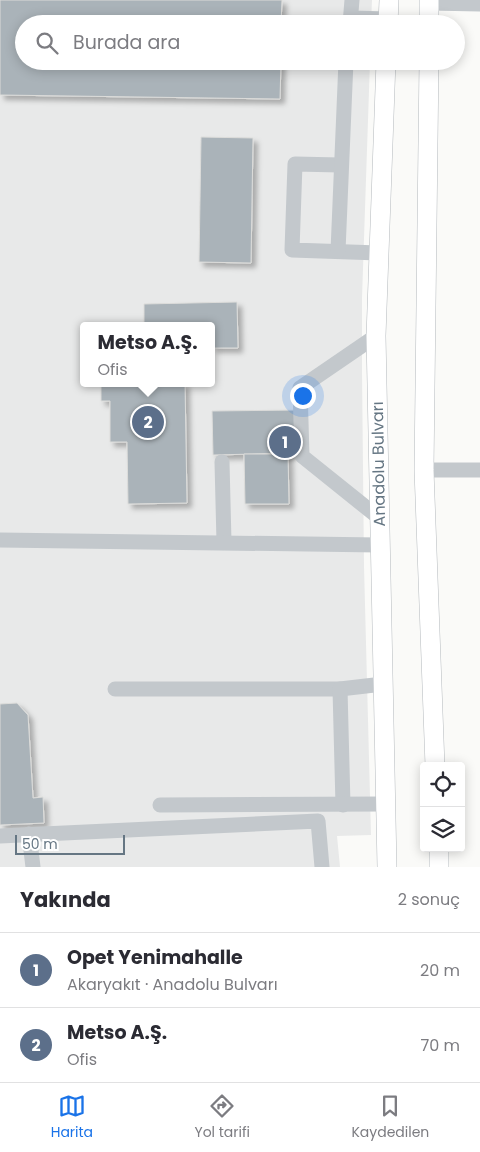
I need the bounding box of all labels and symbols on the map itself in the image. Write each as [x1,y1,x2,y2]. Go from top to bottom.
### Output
your location [290,383,316,409]
street label: Anadolu Bulvarı [366,401,391,527]
pin: 2 [132,403,164,441]
pin: 1 [269,423,301,461]
scale bar [15,832,125,855]

